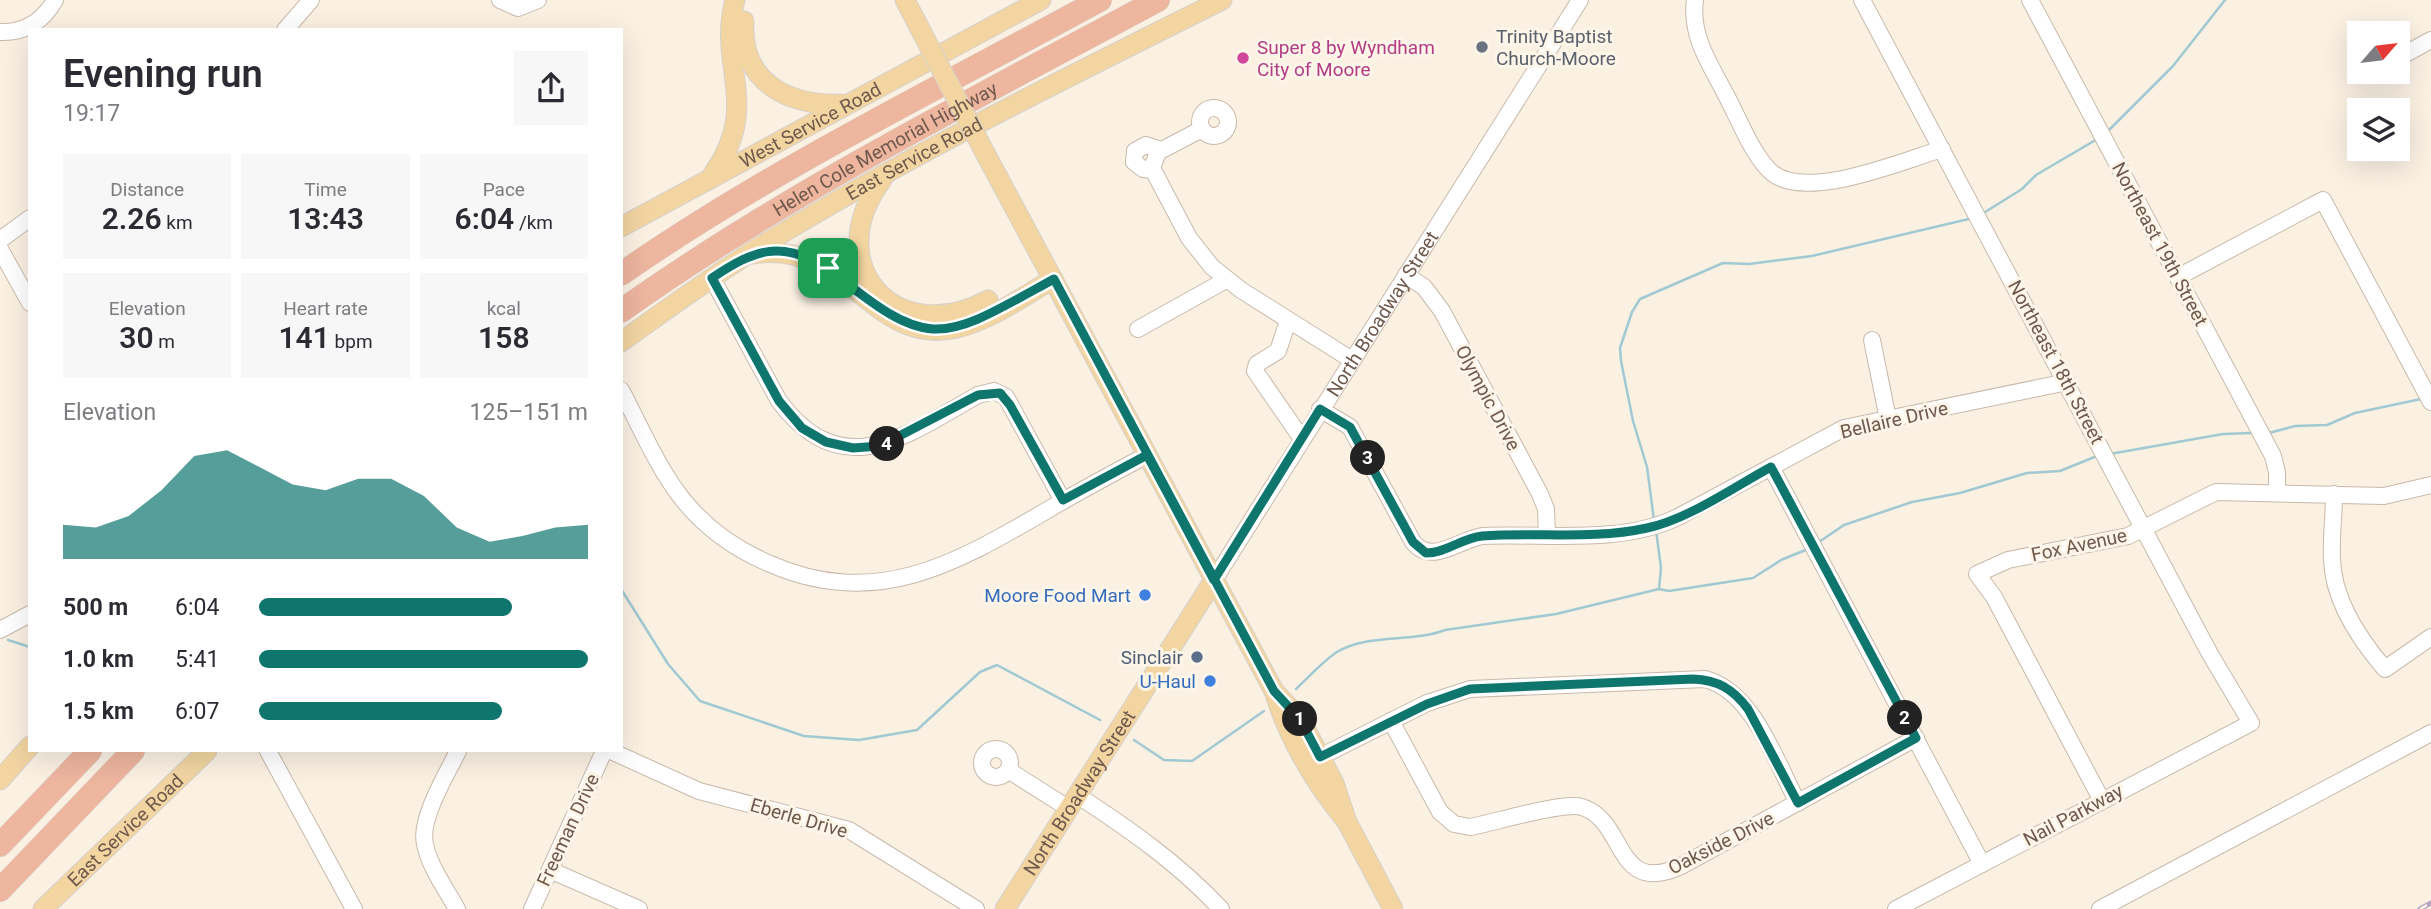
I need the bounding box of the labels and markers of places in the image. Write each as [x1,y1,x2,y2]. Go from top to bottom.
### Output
place label: Trinity Baptist Church-Moore [1496,25,1616,70]
place label: Super 8 by Wyndham City of Moore [1257,36,1435,81]
marker: Trinity Baptist Church-Moore [1474,39,1490,55]
marker: Super 8 by Wyndham City of Moore [1235,50,1251,66]
pin [798,238,858,298]
pin: 4 [870,426,904,462]
pin: 3 [1350,440,1386,476]
place label: Moore Food Mart [984,584,1131,607]
marker: Moore Food Mart [1137,587,1153,603]
place label: Sinclair [1121,646,1184,669]
marker: Sinclair [1189,649,1205,665]
place label: U-Haul [1139,670,1196,693]
marker: U-Haul [1202,673,1218,689]
pin: 2 [1888,700,1923,736]
pin: 1 [1282,702,1318,736]

